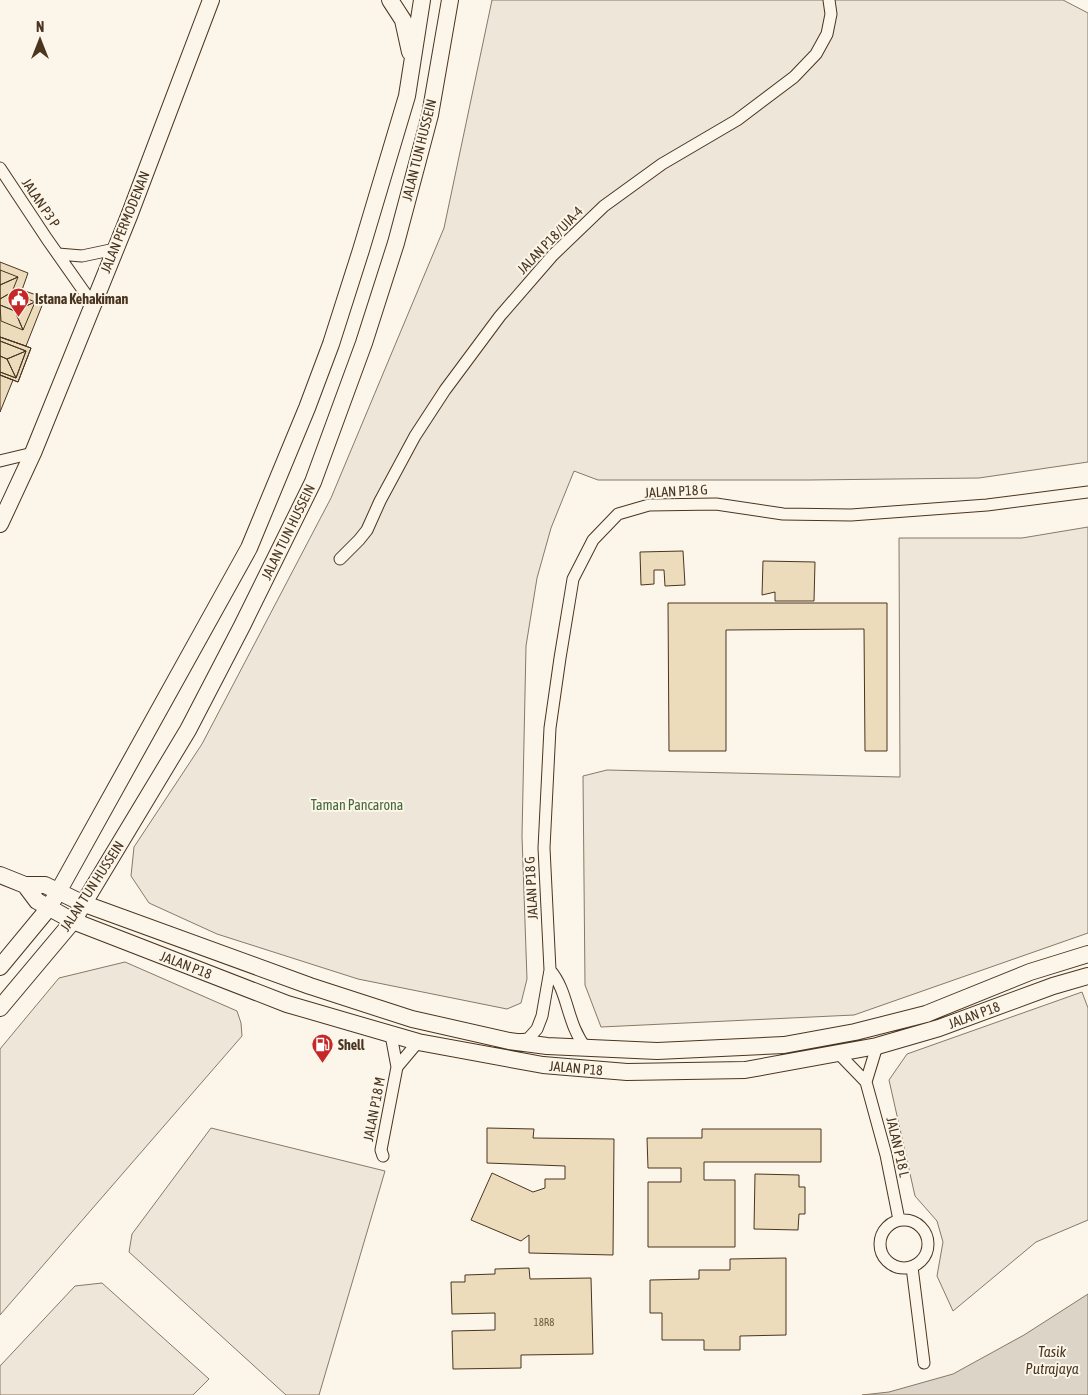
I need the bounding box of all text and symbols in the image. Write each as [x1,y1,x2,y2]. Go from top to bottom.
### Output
north arrow [15,15,65,65]
text: N [36,19,44,35]
street label: JALAN TUN HUSSEIN [399,97,439,203]
street label: JALAN PERMODENAN [97,169,153,275]
street label: JALAN P3 P [19,175,63,231]
street label: JALAN P18/UIA-4 [514,203,586,277]
public building icon: Istana Kehakiman [7,287,31,318]
place label: Istana Kehakiman [35,291,128,307]
street label: JALAN P18 G [644,481,708,501]
street label: JALAN TUN HUSSEIN [258,482,318,582]
park label: Taman Pancarona [311,797,403,813]
street label: JALAN TUN HUSSEIN [57,838,127,934]
street label: JALAN P18 G [521,856,541,920]
street label: JALAN P18 [158,948,214,982]
street label: JALAN P18 [946,998,1002,1032]
fuel station icon: Shell [310,1033,334,1064]
place label: Shell [338,1037,365,1053]
street label: JALAN P18 [548,1058,604,1078]
street label: JALAN P18 M [360,1076,388,1142]
street label: JALAN P18 L [883,1115,913,1179]
house number: 18R8 [533,1316,555,1328]
water label: Tasik Putrajaya [1025,1343,1079,1377]

